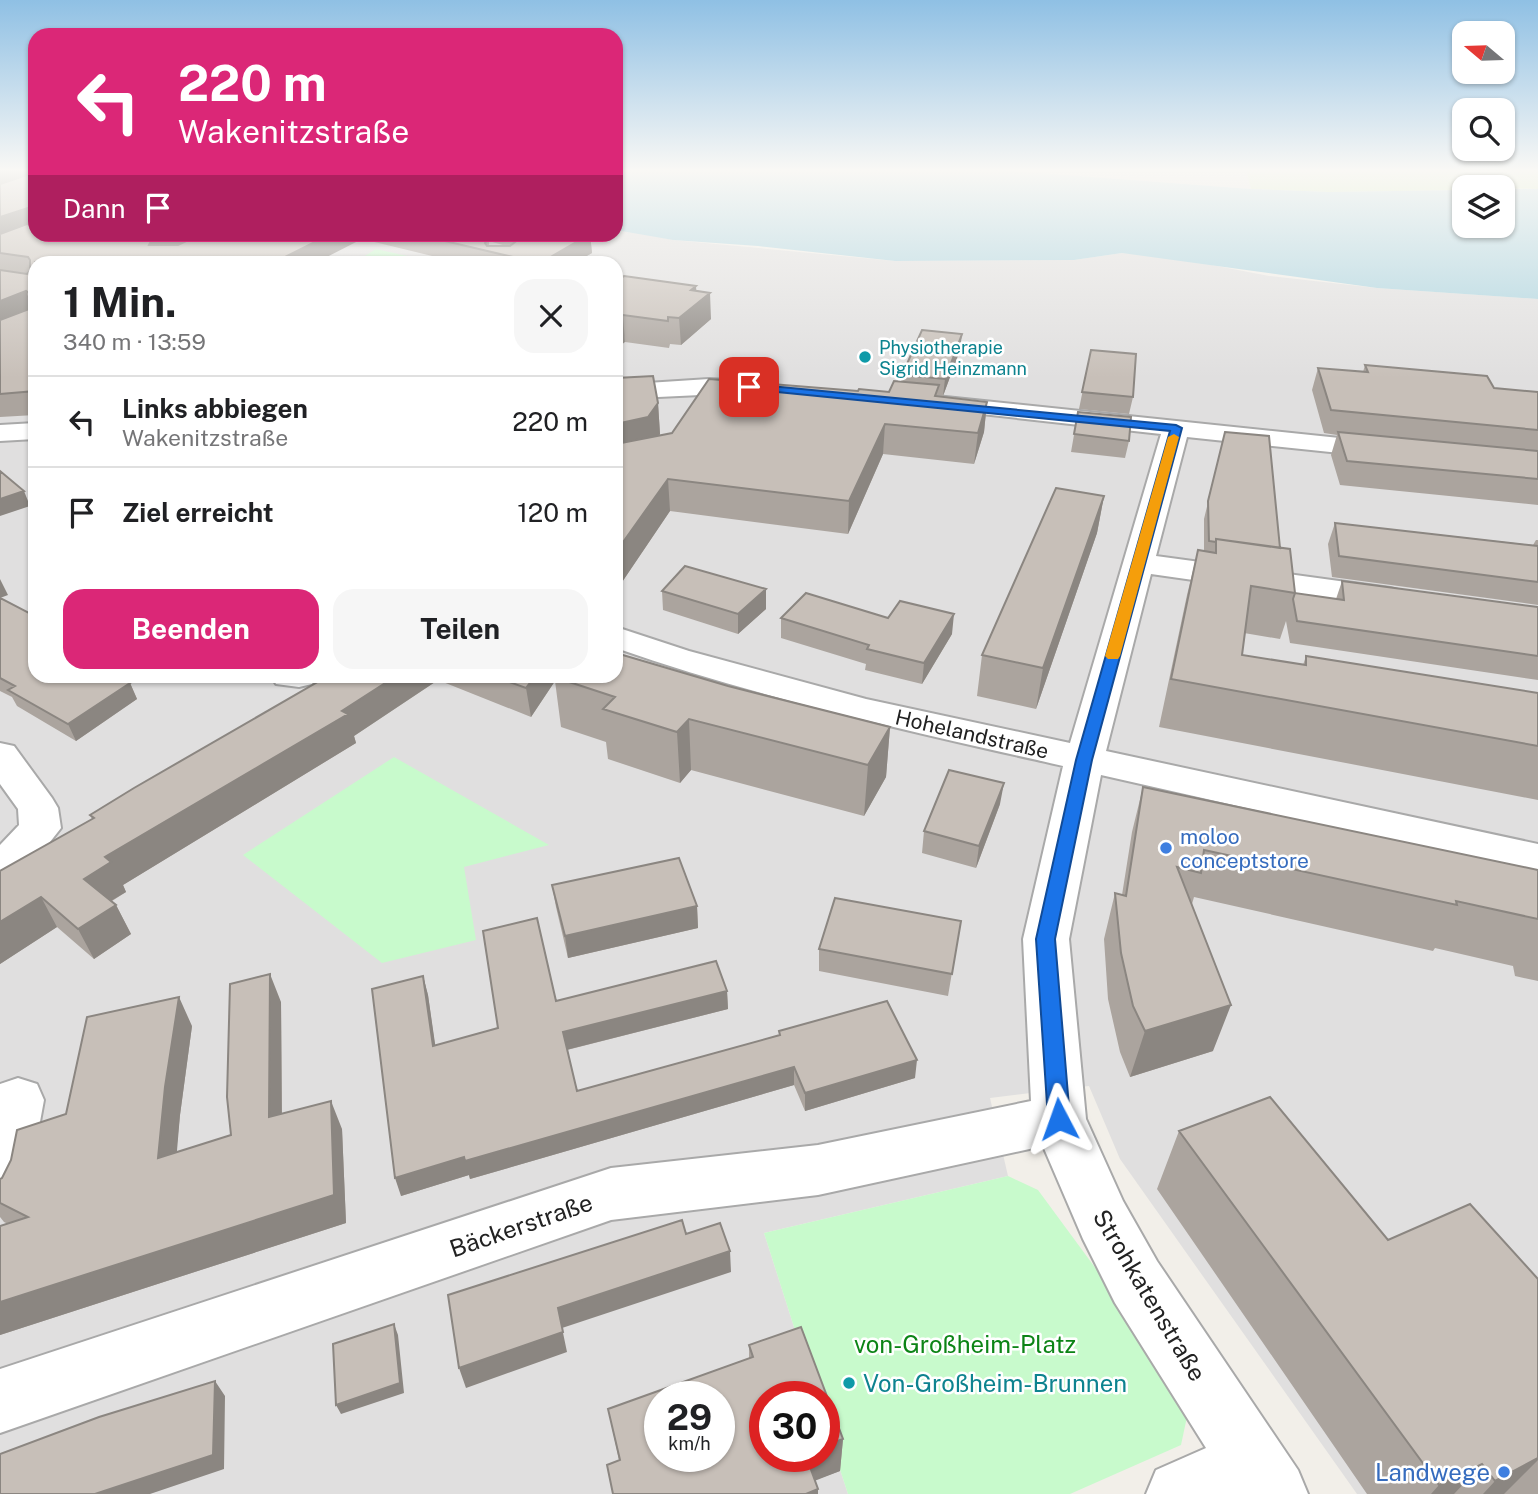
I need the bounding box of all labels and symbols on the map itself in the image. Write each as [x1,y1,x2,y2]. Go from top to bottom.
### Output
north arrow [1452,21,1516,84]
place label: Physiotherapie Sigrid Heinzmann [879,337,1027,379]
marker: Physiotherapie Sigrid Heinzmann [857,349,873,365]
pin [719,357,779,417]
street label: Hohelandstraße [893,704,1051,764]
place label: moloo conceptstore [1180,824,1309,873]
marker: moloo conceptstore [1158,840,1174,856]
position arrow [1022,1082,1096,1156]
street label: Bäckerstraße [446,1187,596,1263]
street label: Strohkatenstraße [1088,1204,1212,1386]
park label: von-Großheim-Platz [854,1330,1076,1358]
place label: Von-Großheim-Brunnen [863,1369,1127,1397]
marker: Von-Großheim-Brunnen [841,1375,857,1391]
speed limit sign: 30 [749,1381,840,1472]
place label: Landwege [1375,1458,1490,1486]
marker: Landwege [1496,1464,1512,1480]

